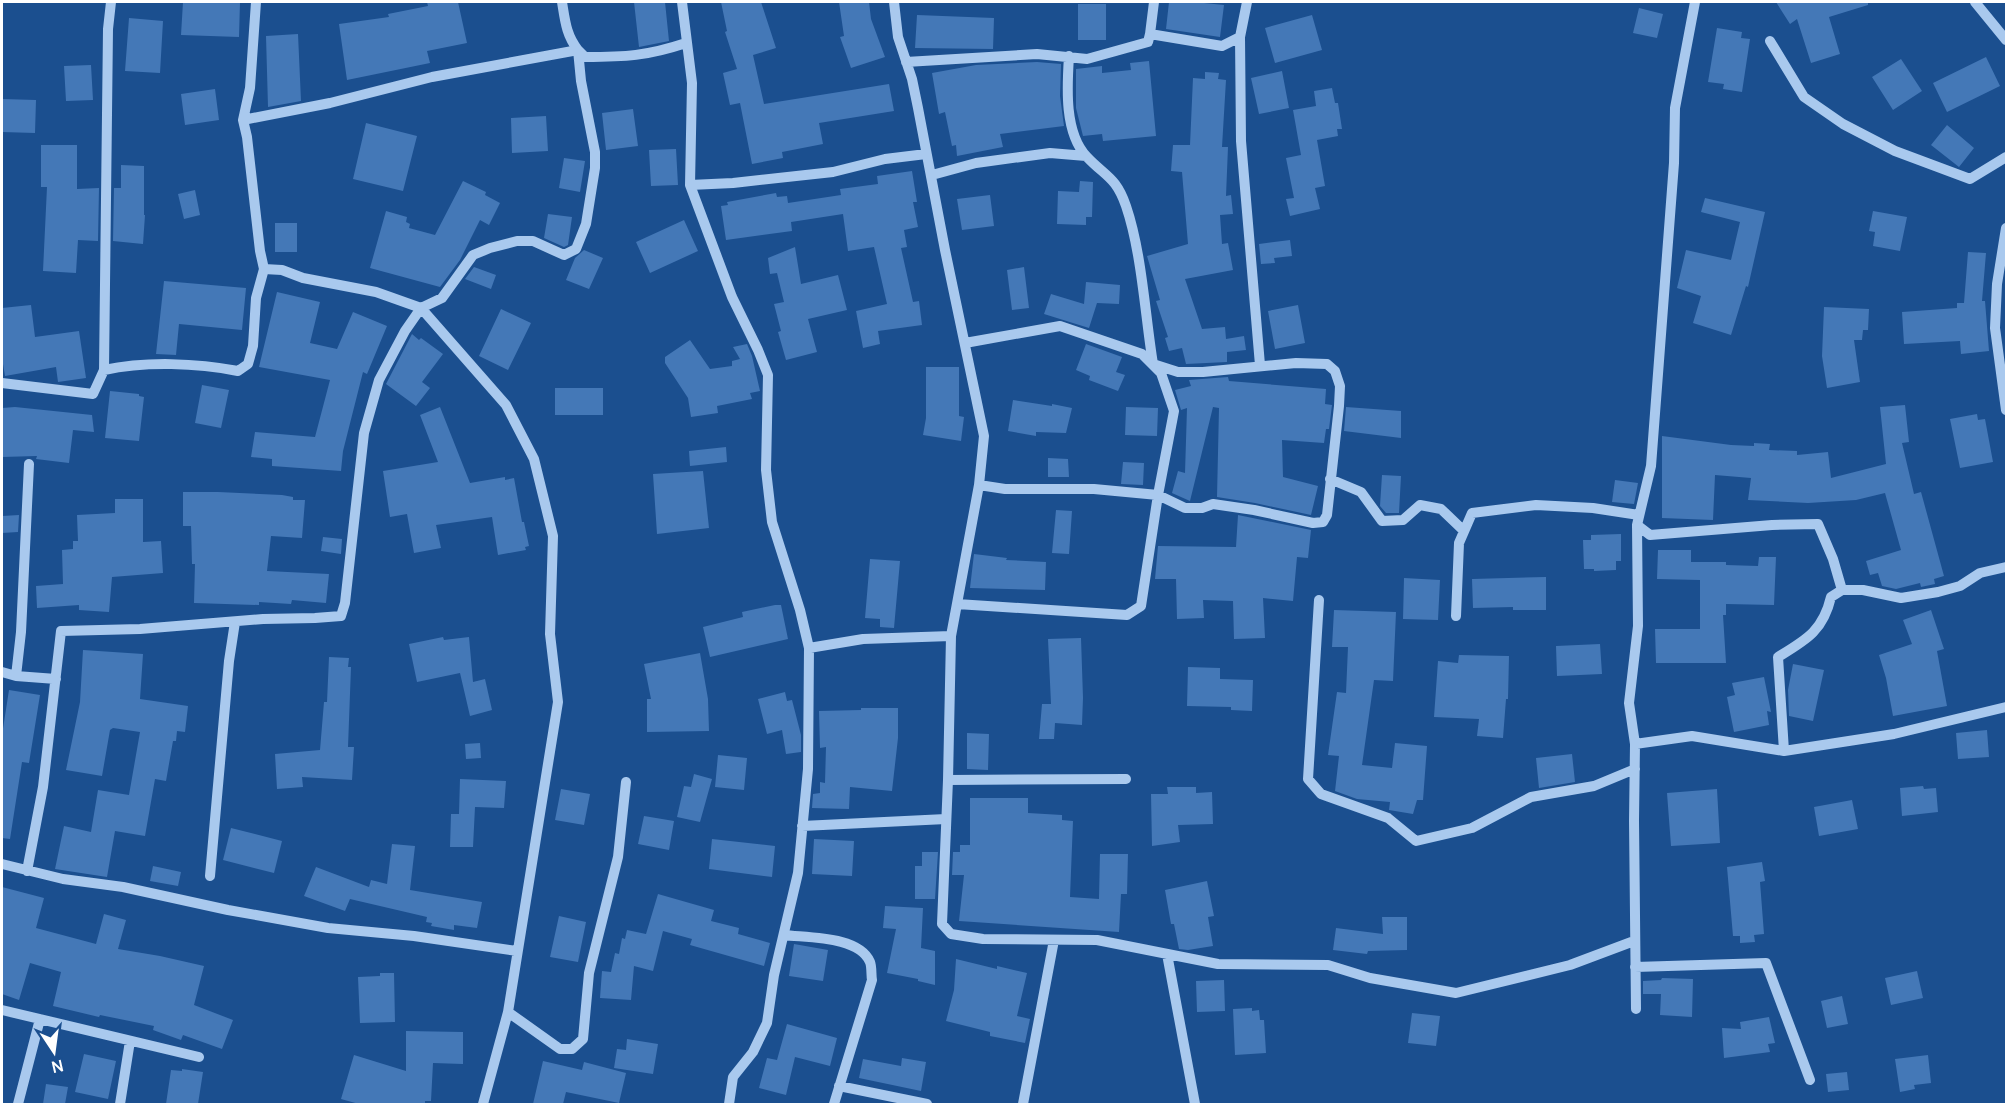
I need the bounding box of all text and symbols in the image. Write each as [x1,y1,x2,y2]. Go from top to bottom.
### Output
north arrow [24,1022,84,1082]
text: N [49,1055,65,1079]

